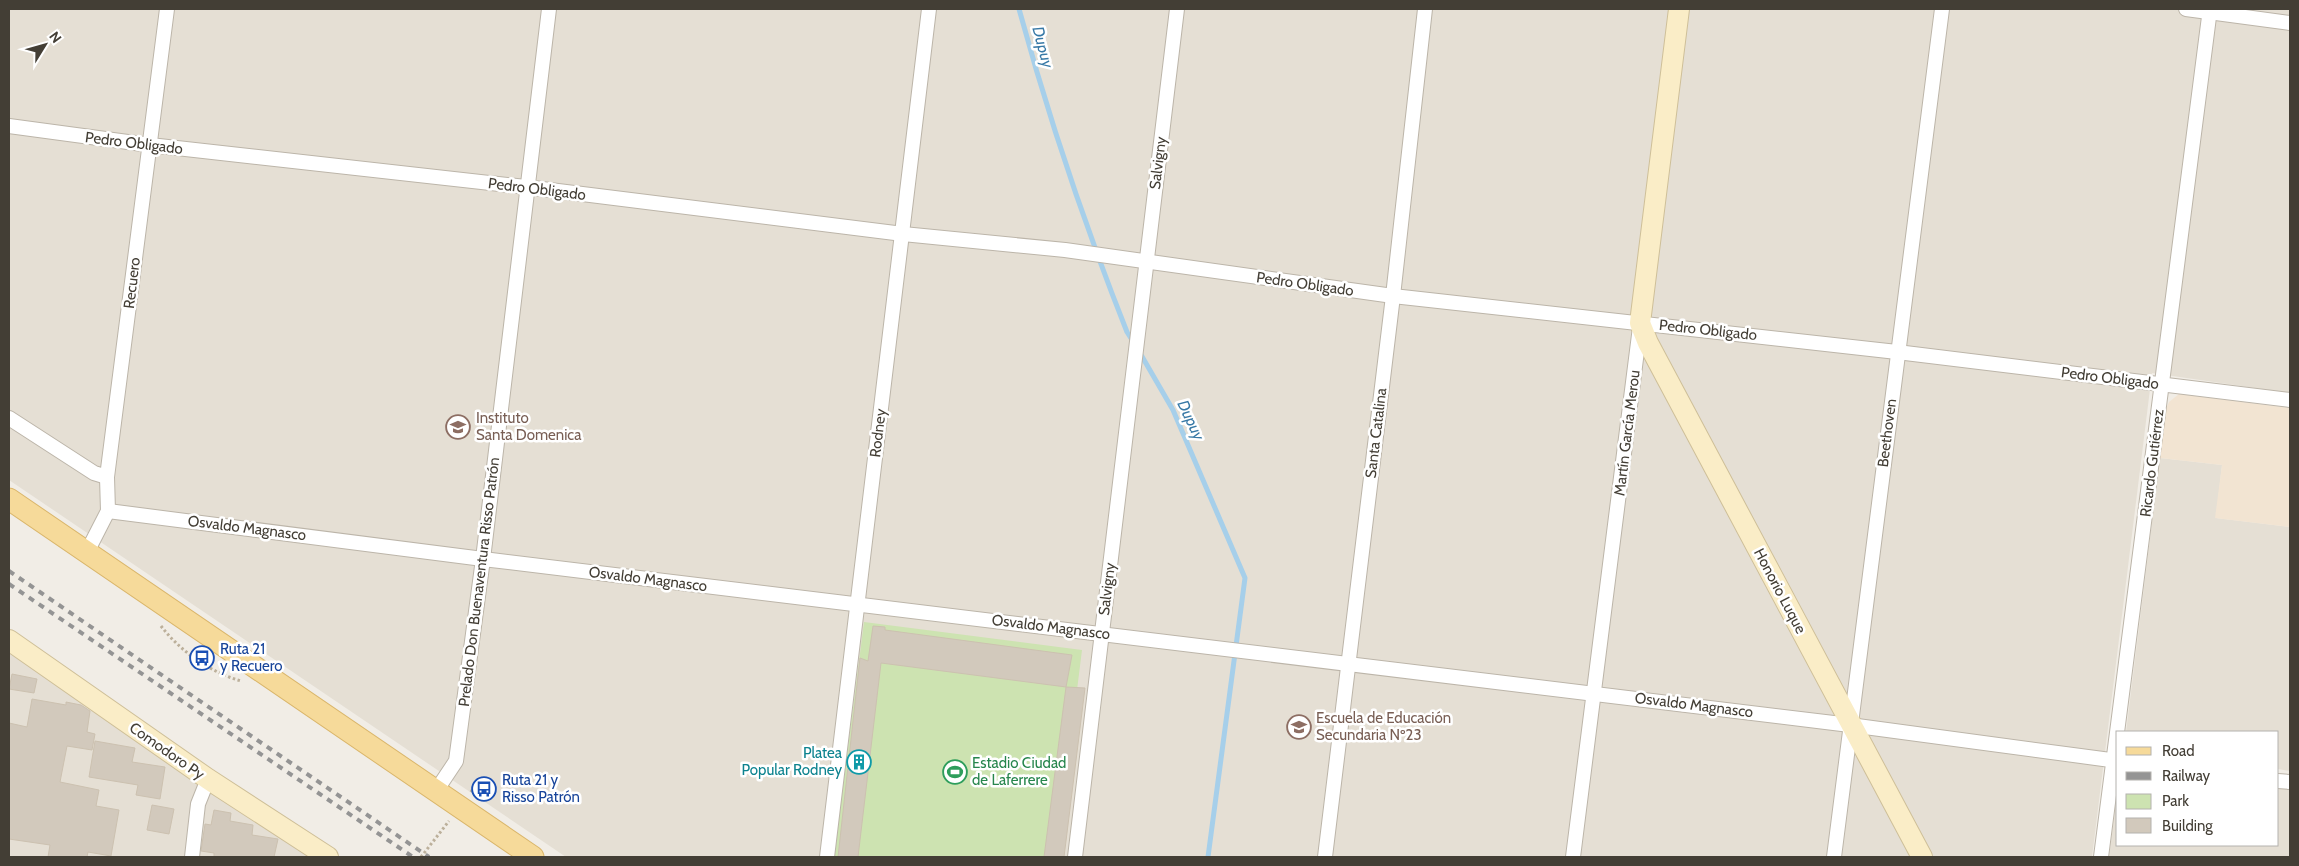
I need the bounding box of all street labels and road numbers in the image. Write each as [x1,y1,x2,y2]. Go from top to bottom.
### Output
street label: Pedro Obligado [84,128,184,158]
street label: Salvigny [1146,135,1170,190]
street label: Pedro Obligado [487,174,587,204]
street label: Recuero [120,256,144,310]
street label: Pedro Obligado [1255,268,1355,300]
street label: Pedro Obligado [1658,316,1758,344]
street label: Pedro Obligado [2060,363,2160,393]
street label: Martín García Merou [1610,369,1644,497]
street label: Santa Catalina [1362,386,1391,479]
street label: Beethoven [1874,398,1900,468]
street label: Rodney [866,407,890,458]
street label: Ricardo Gutiérrez [2136,408,2168,518]
street label: Prelado Don Buenaventura Risso Patrón [455,456,503,708]
street label: Osvaldo Magnasco [187,512,307,544]
street label: Honorio Luque [1750,545,1810,637]
street label: Salvigny [1095,561,1119,616]
street label: Osvaldo Magnasco [588,563,708,595]
street label: Osvaldo Magnasco [991,611,1111,643]
street label: Osvaldo Magnasco [1634,689,1754,721]
street label: Comodoro Py [126,719,208,784]

